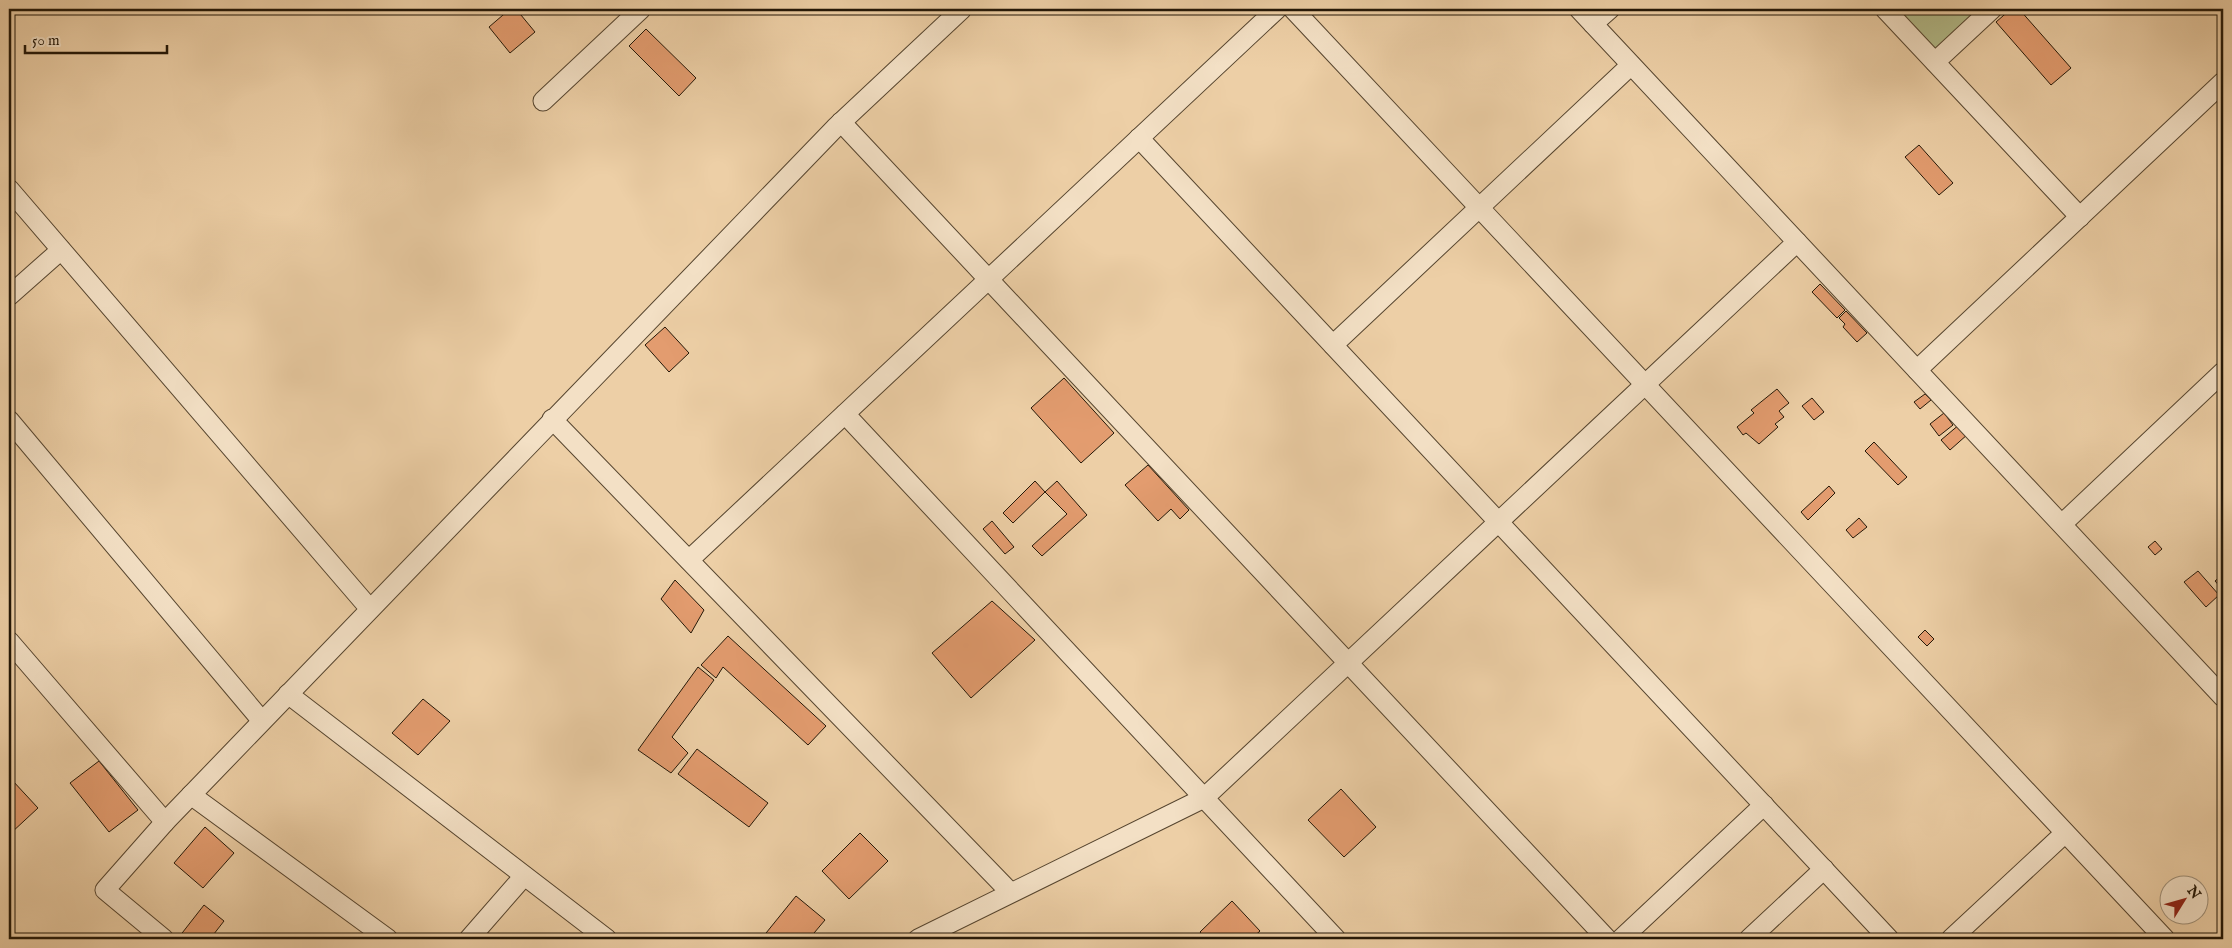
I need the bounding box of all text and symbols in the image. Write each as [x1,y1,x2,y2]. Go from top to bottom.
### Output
scale bar [25,22,168,54]
text: 50 m [32,31,60,50]
north arrow [2160,876,2210,926]
text: N [2182,882,2204,903]

